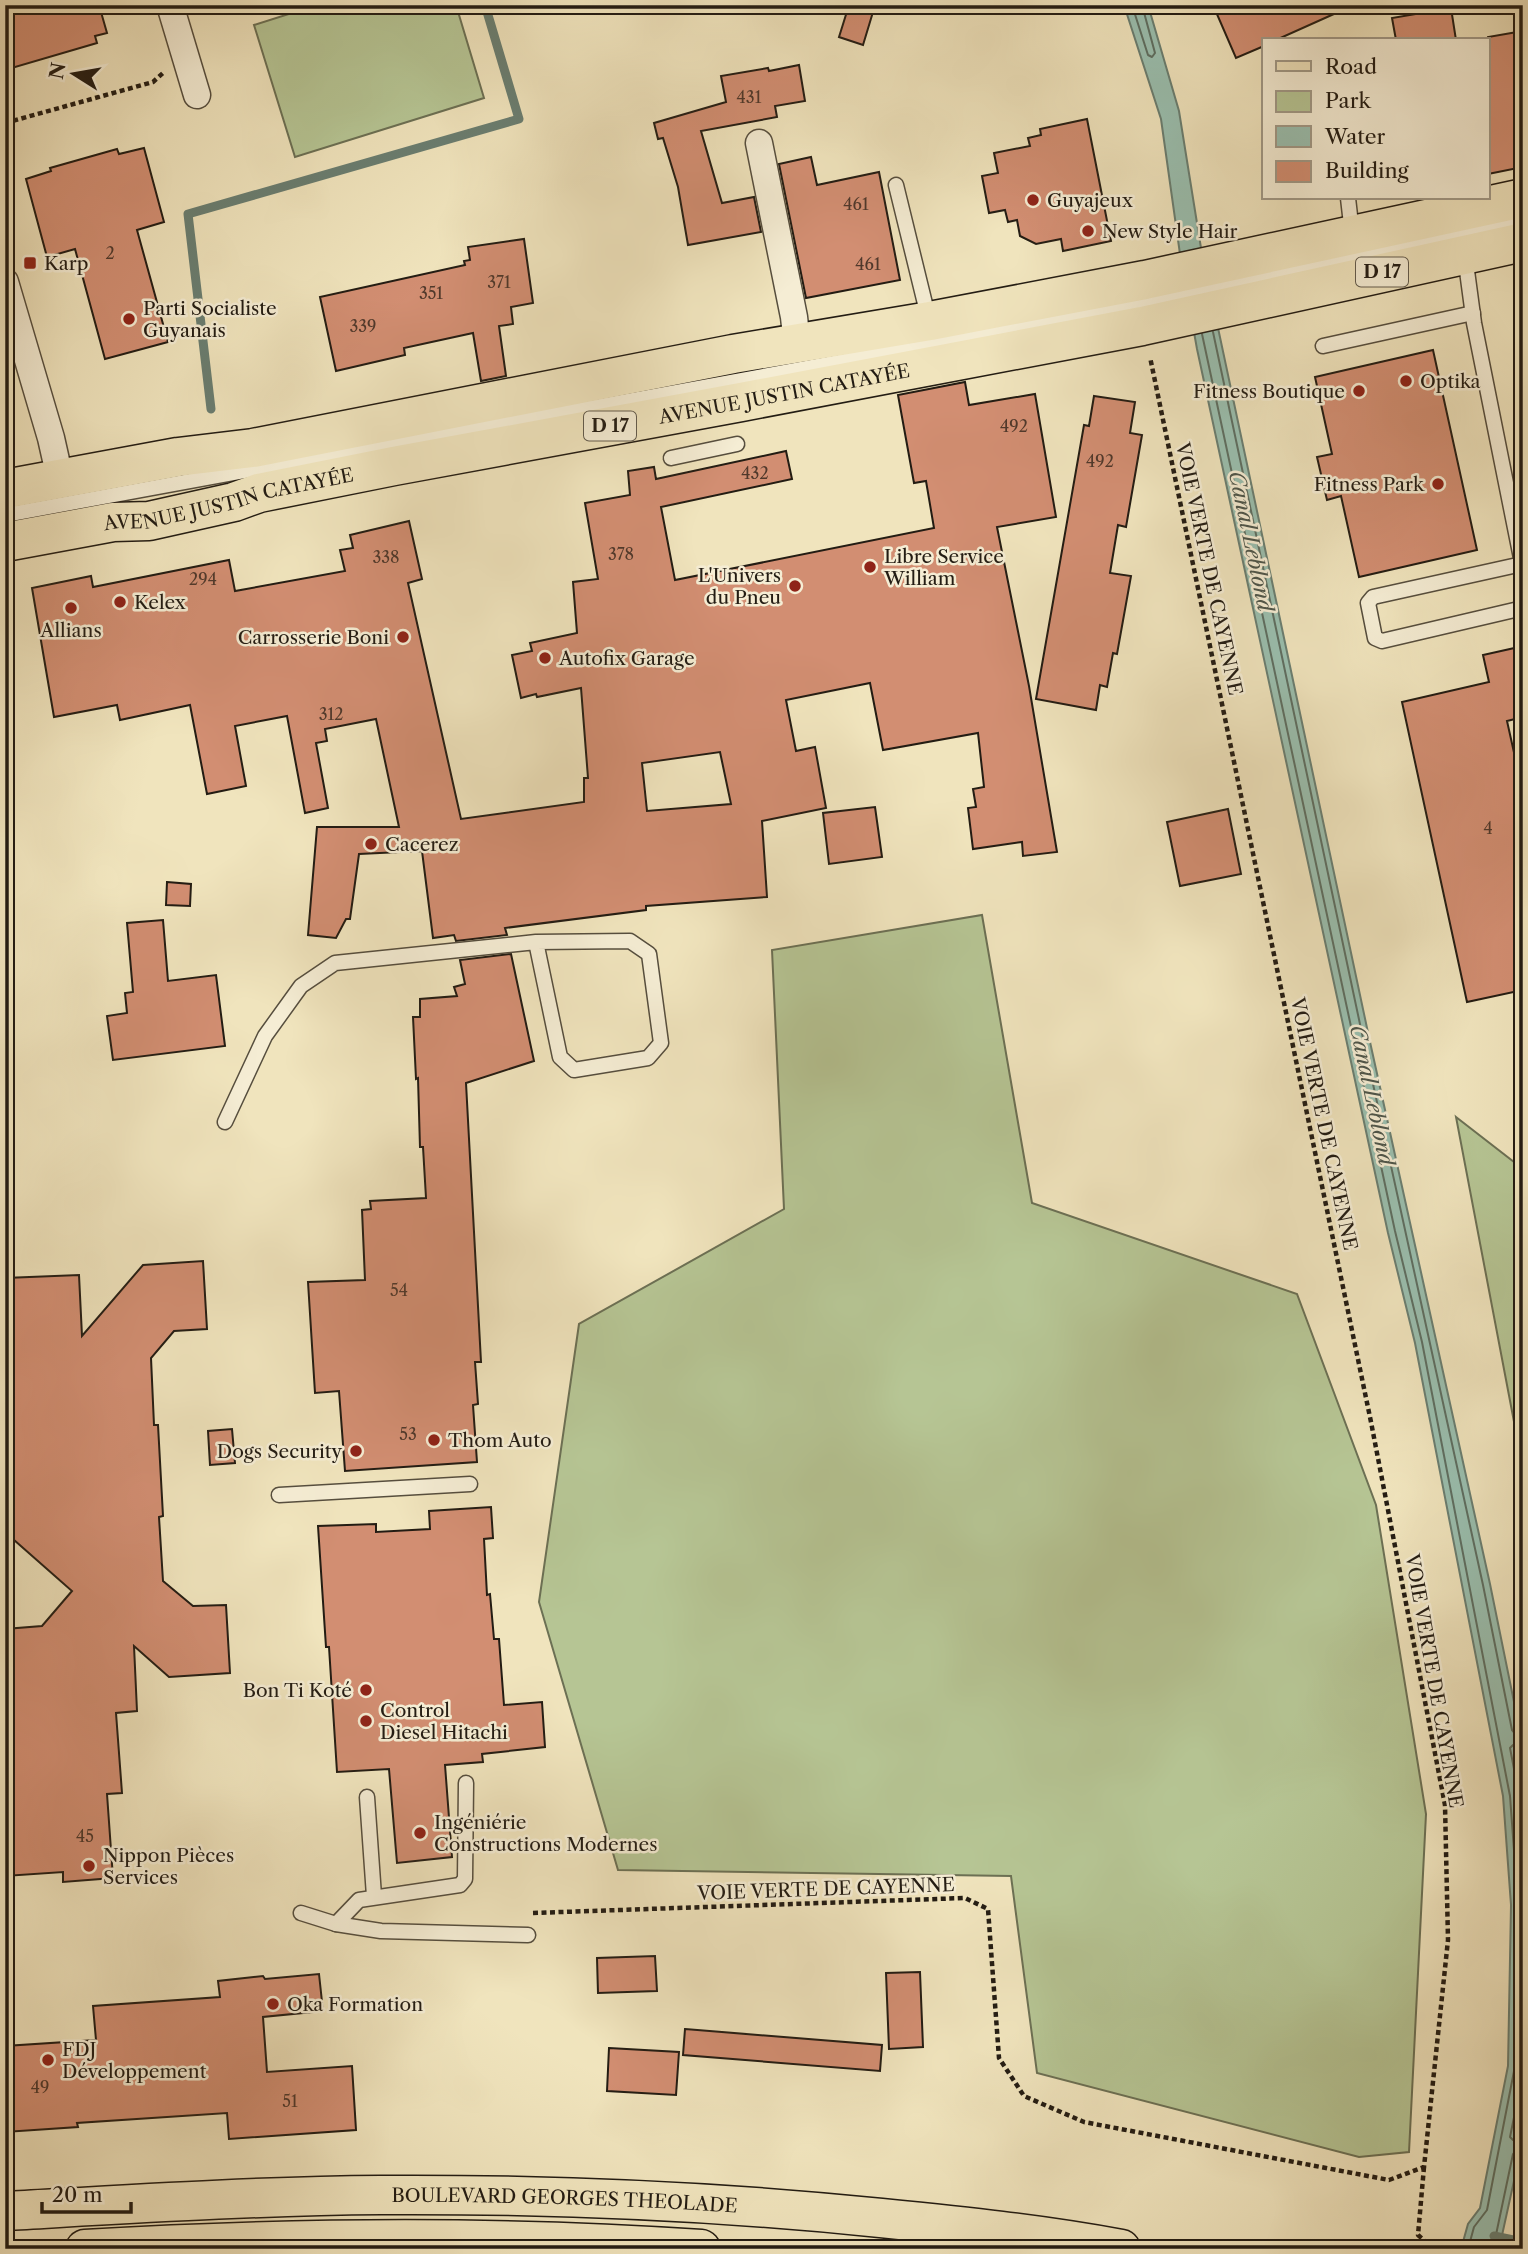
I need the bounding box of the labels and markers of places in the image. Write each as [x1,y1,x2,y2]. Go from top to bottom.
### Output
place label: Guyajeux [1047,189,1134,212]
marker: Guyajeux [1025,192,1041,208]
place label: New Style Hair [1102,220,1238,243]
marker: New Style Hair [1080,223,1096,239]
place label: Karp [44,252,89,275]
marker: Karp [22,255,38,271]
place label: Parti Socialiste Guyanais [143,297,277,342]
marker: Parti Socialiste Guyanais [121,311,137,327]
place label: Optika [1420,370,1481,393]
marker: Optika [1398,373,1414,389]
place label: Fitness Boutique [1193,380,1345,403]
marker: Fitness Boutique [1351,383,1367,399]
place label: Fitness Park [1314,473,1425,496]
marker: Fitness Park [1430,476,1446,492]
place label: Libre Service William [883,545,1004,590]
marker: Libre Service William [862,559,878,575]
place label: L'Univers du Pneu [698,564,781,609]
marker: L'Univers du Pneu [787,578,803,594]
place label: Kelex [134,591,186,614]
marker: Kelex [112,594,128,610]
marker: Allians [63,600,79,616]
place label: Allians [39,619,102,642]
place label: Carrosserie Boni [238,626,389,649]
marker: Carrosserie Boni [395,629,411,645]
place label: Autofix Garage [558,647,695,670]
marker: Autofix Garage [537,650,553,666]
place label: Cacerez [385,833,458,856]
marker: Cacerez [363,836,379,852]
place label: Thom Auto [448,1429,552,1452]
marker: Thom Auto [426,1432,442,1448]
place label: Dogs Security [217,1440,342,1463]
marker: Dogs Security [348,1443,364,1459]
place label: Bon Ti Koté [243,1679,352,1702]
marker: Bon Ti Koté [358,1682,374,1698]
place label: Control Diesel Hitachi [380,1699,508,1744]
marker: Control Diesel Hitachi [358,1713,374,1729]
place label: Ingéniérie Constructions Modernes [434,1811,658,1856]
marker: Ingéniérie Constructions Modernes [412,1825,428,1841]
place label: Nippon Pièces Services [103,1844,234,1889]
marker: Nippon Pièces Services [81,1858,97,1874]
place label: Oka Formation [287,1993,423,2016]
marker: Oka Formation [265,1996,281,2012]
place label: FDJ Développement [62,2038,207,2083]
marker: FDJ Développement [40,2052,56,2068]

